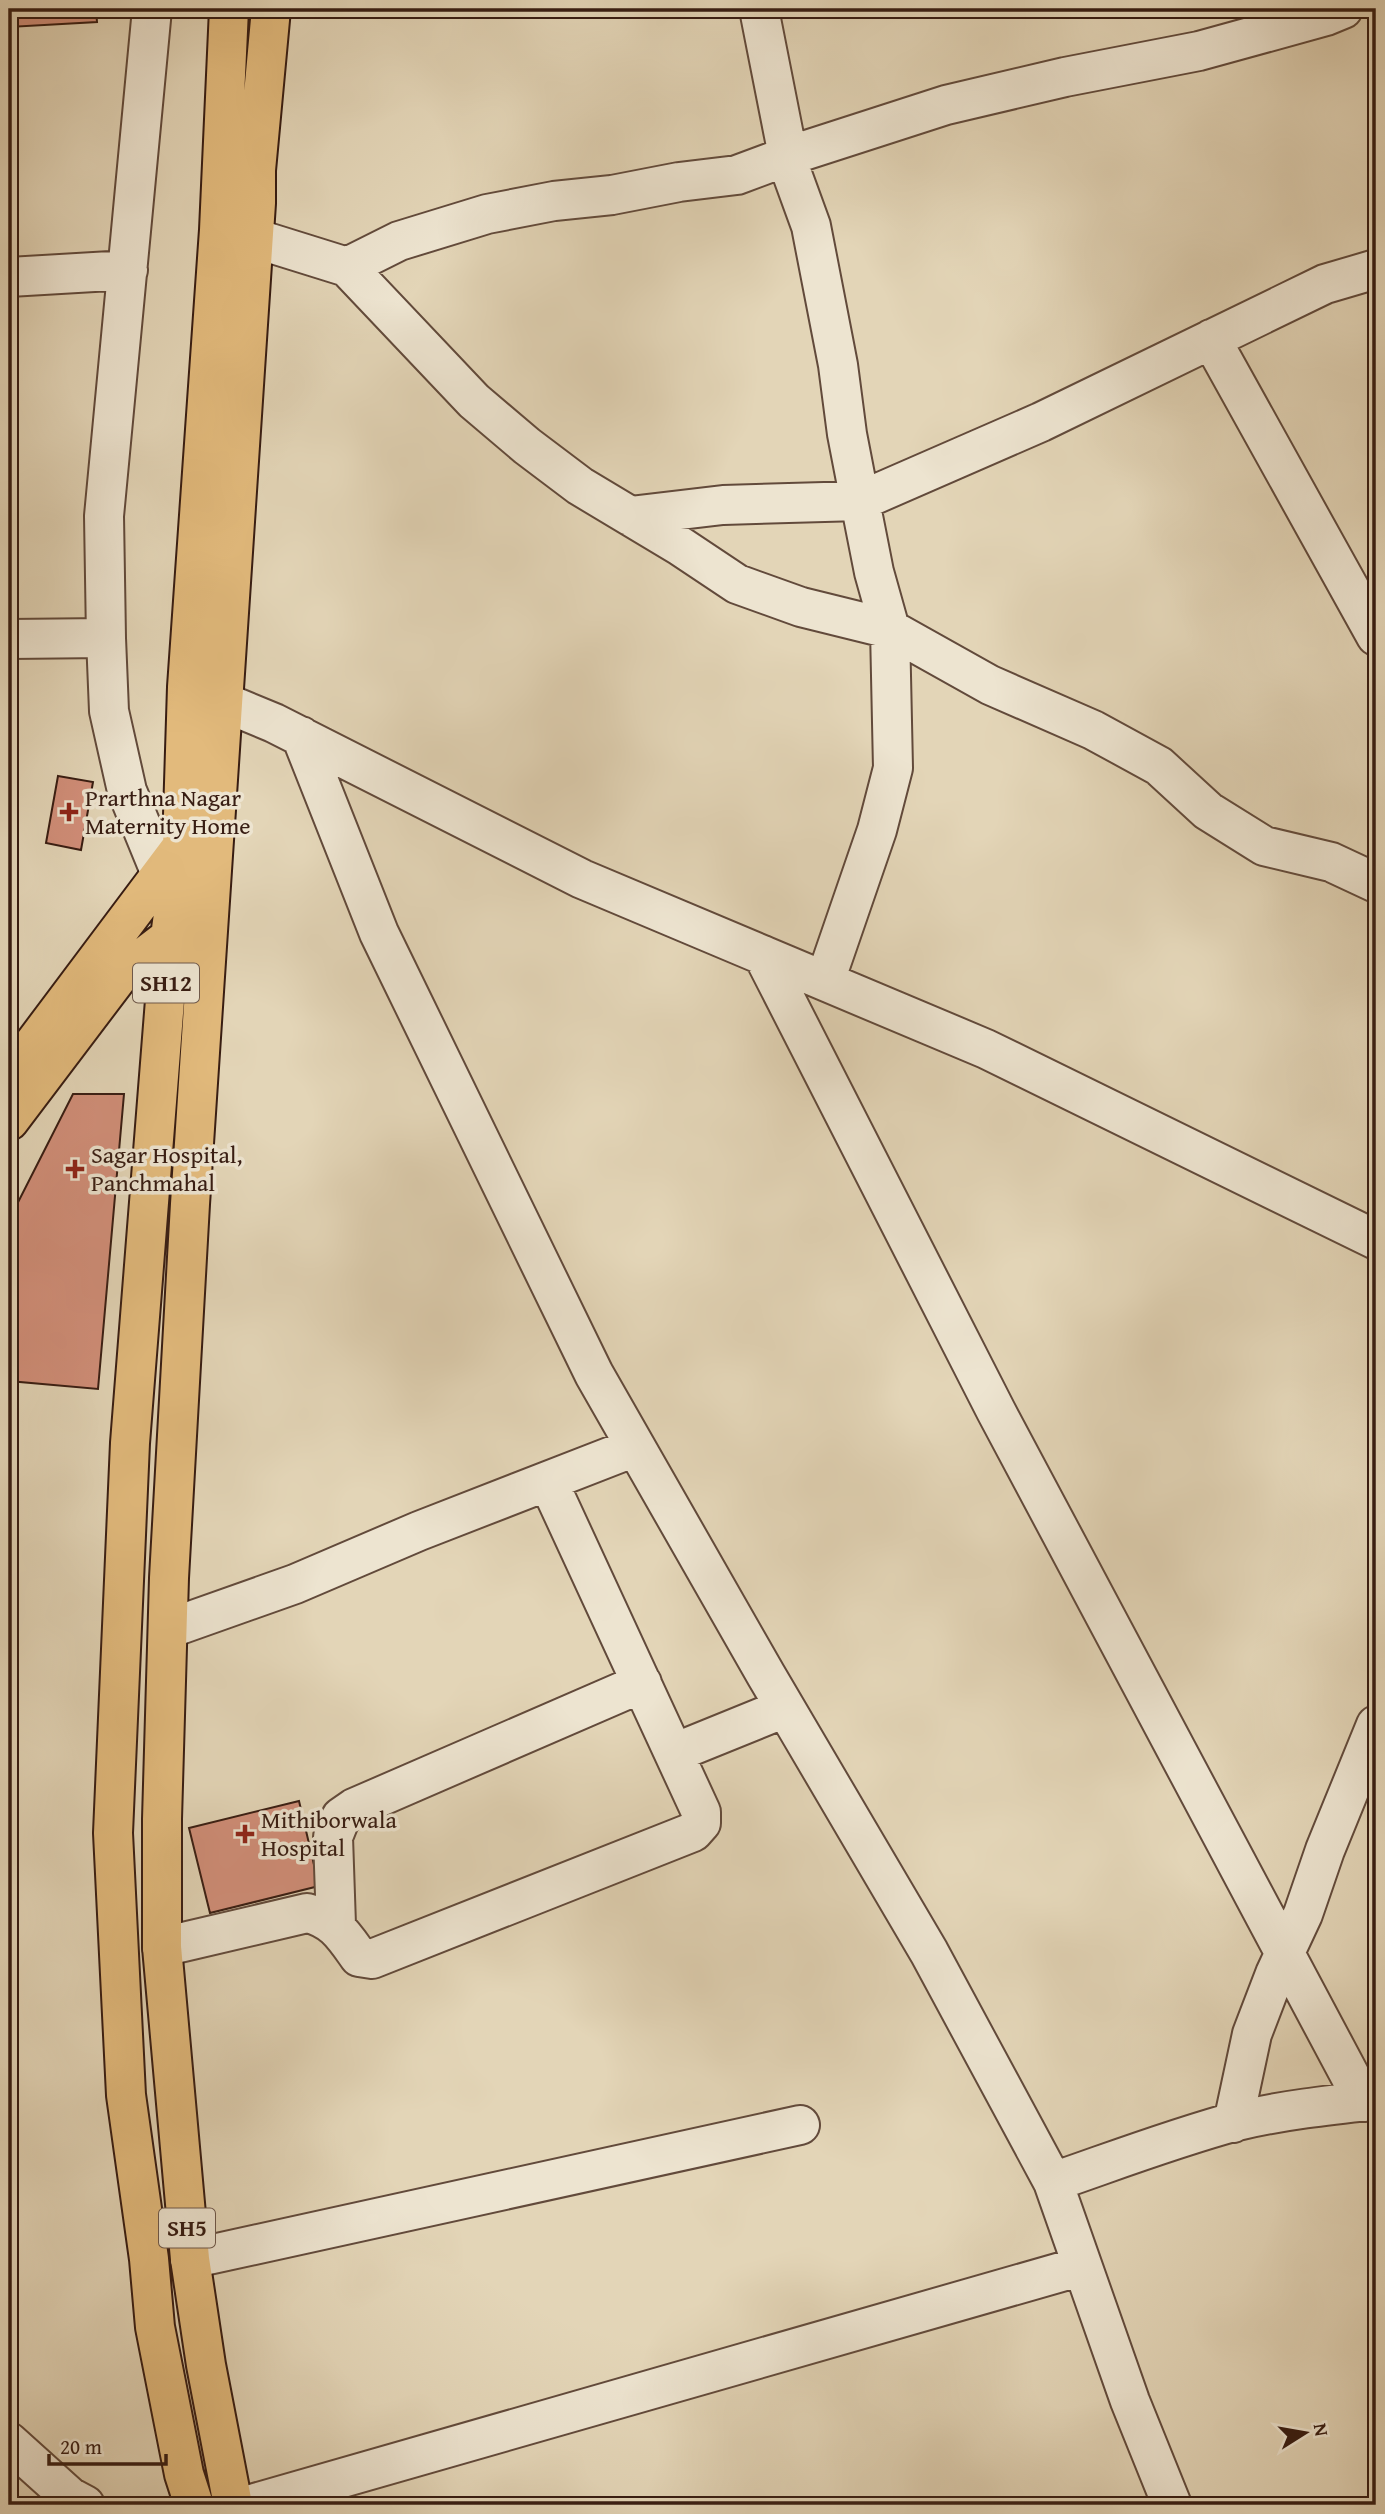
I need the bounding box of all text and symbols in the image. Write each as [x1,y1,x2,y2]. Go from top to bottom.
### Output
place label: Prarthna Nagar Maternity Home [85,780,251,843]
marker: Prarthna Nagar Maternity Home [59,802,79,822]
road number: SH12 [133,964,199,1002]
place label: Sagar Hospital, Panchmahal [91,1137,242,1200]
marker: Sagar Hospital, Panchmahal [65,1159,85,1179]
place label: Mithiborwala Hospital [261,1802,397,1865]
marker: Mithiborwala Hospital [235,1824,255,1844]
road number: SH5 [159,2208,215,2248]
north arrow [1270,2398,1340,2468]
text: N [1307,2421,1337,2439]
scale bar [49,2423,166,2467]
text: 20 m [60,2431,102,2462]

